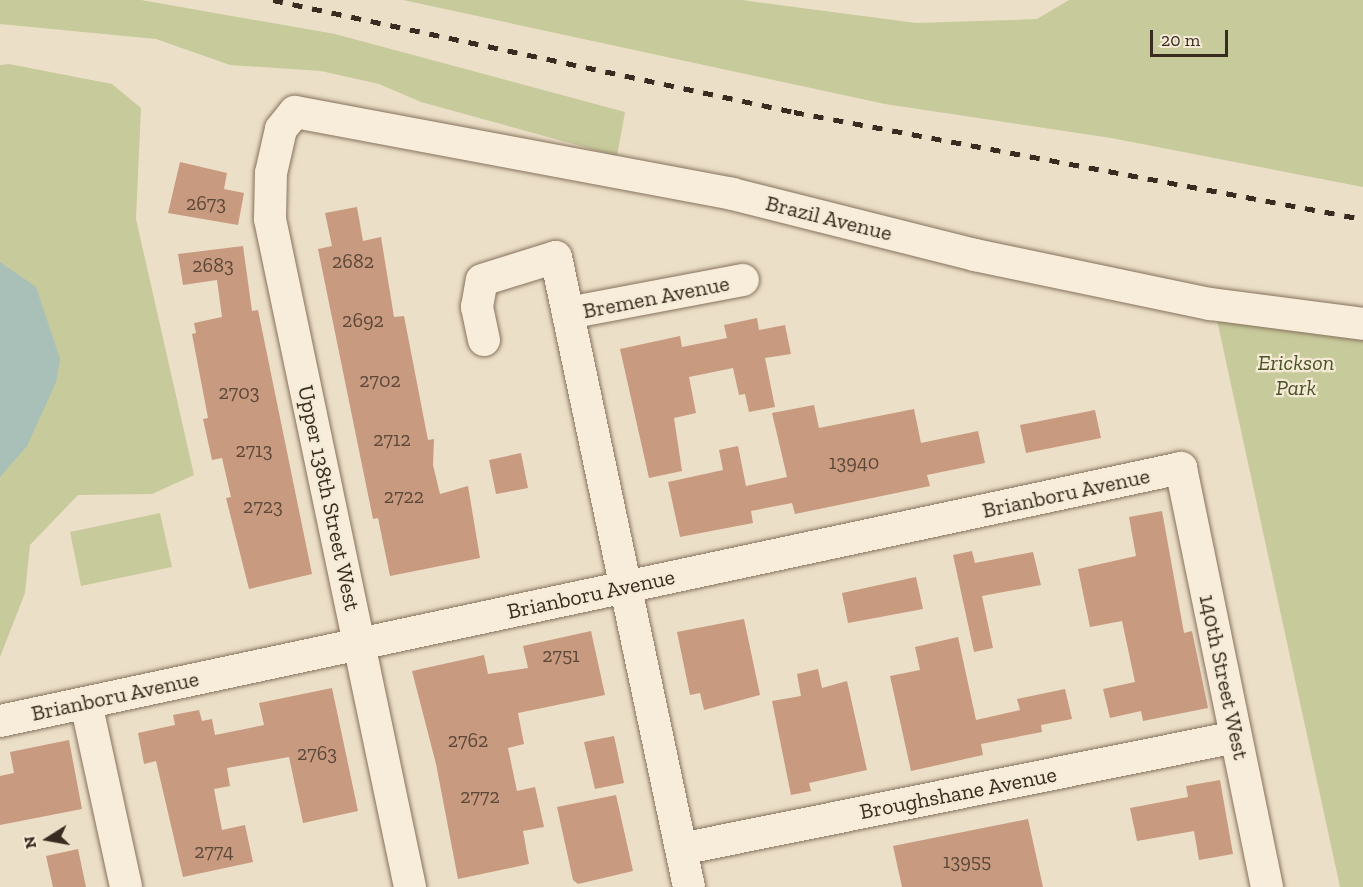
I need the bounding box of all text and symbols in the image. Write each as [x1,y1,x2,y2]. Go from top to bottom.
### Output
scale bar [1153,18,1231,56]
text: 20 m [1161,29,1200,51]
street label: Brazil Avenue [763,189,895,247]
house number: 2673 [186,191,226,215]
house number: 2682 [332,249,374,273]
house number: 2683 [192,253,234,277]
street label: Bremen Avenue [580,270,732,324]
house number: 2692 [342,308,384,332]
park label: Erickson Park [1258,349,1334,400]
house number: 2702 [359,368,401,392]
house number: 2703 [218,380,260,404]
street label: Upper 138th Street West [292,382,366,614]
house number: 2712 [373,427,411,451]
house number: 2713 [235,438,273,462]
house number: 13940 [829,450,879,474]
street label: Brianboru Avenue [980,462,1152,524]
house number: 2722 [384,484,424,508]
house number: 2723 [243,494,283,518]
street label: Brianboru Avenue [505,563,677,625]
street label: 140th Street West [1194,592,1254,762]
house number: 2751 [542,643,580,667]
street label: Brianboru Avenue [29,665,201,727]
house number: 2762 [448,728,488,752]
house number: 2763 [297,741,337,765]
street label: Broughshane Avenue [857,761,1059,825]
house number: 2772 [460,784,500,808]
north arrow [18,809,78,869]
text: N [19,835,40,850]
house number: 2774 [194,839,234,863]
house number: 13955 [943,849,991,873]

